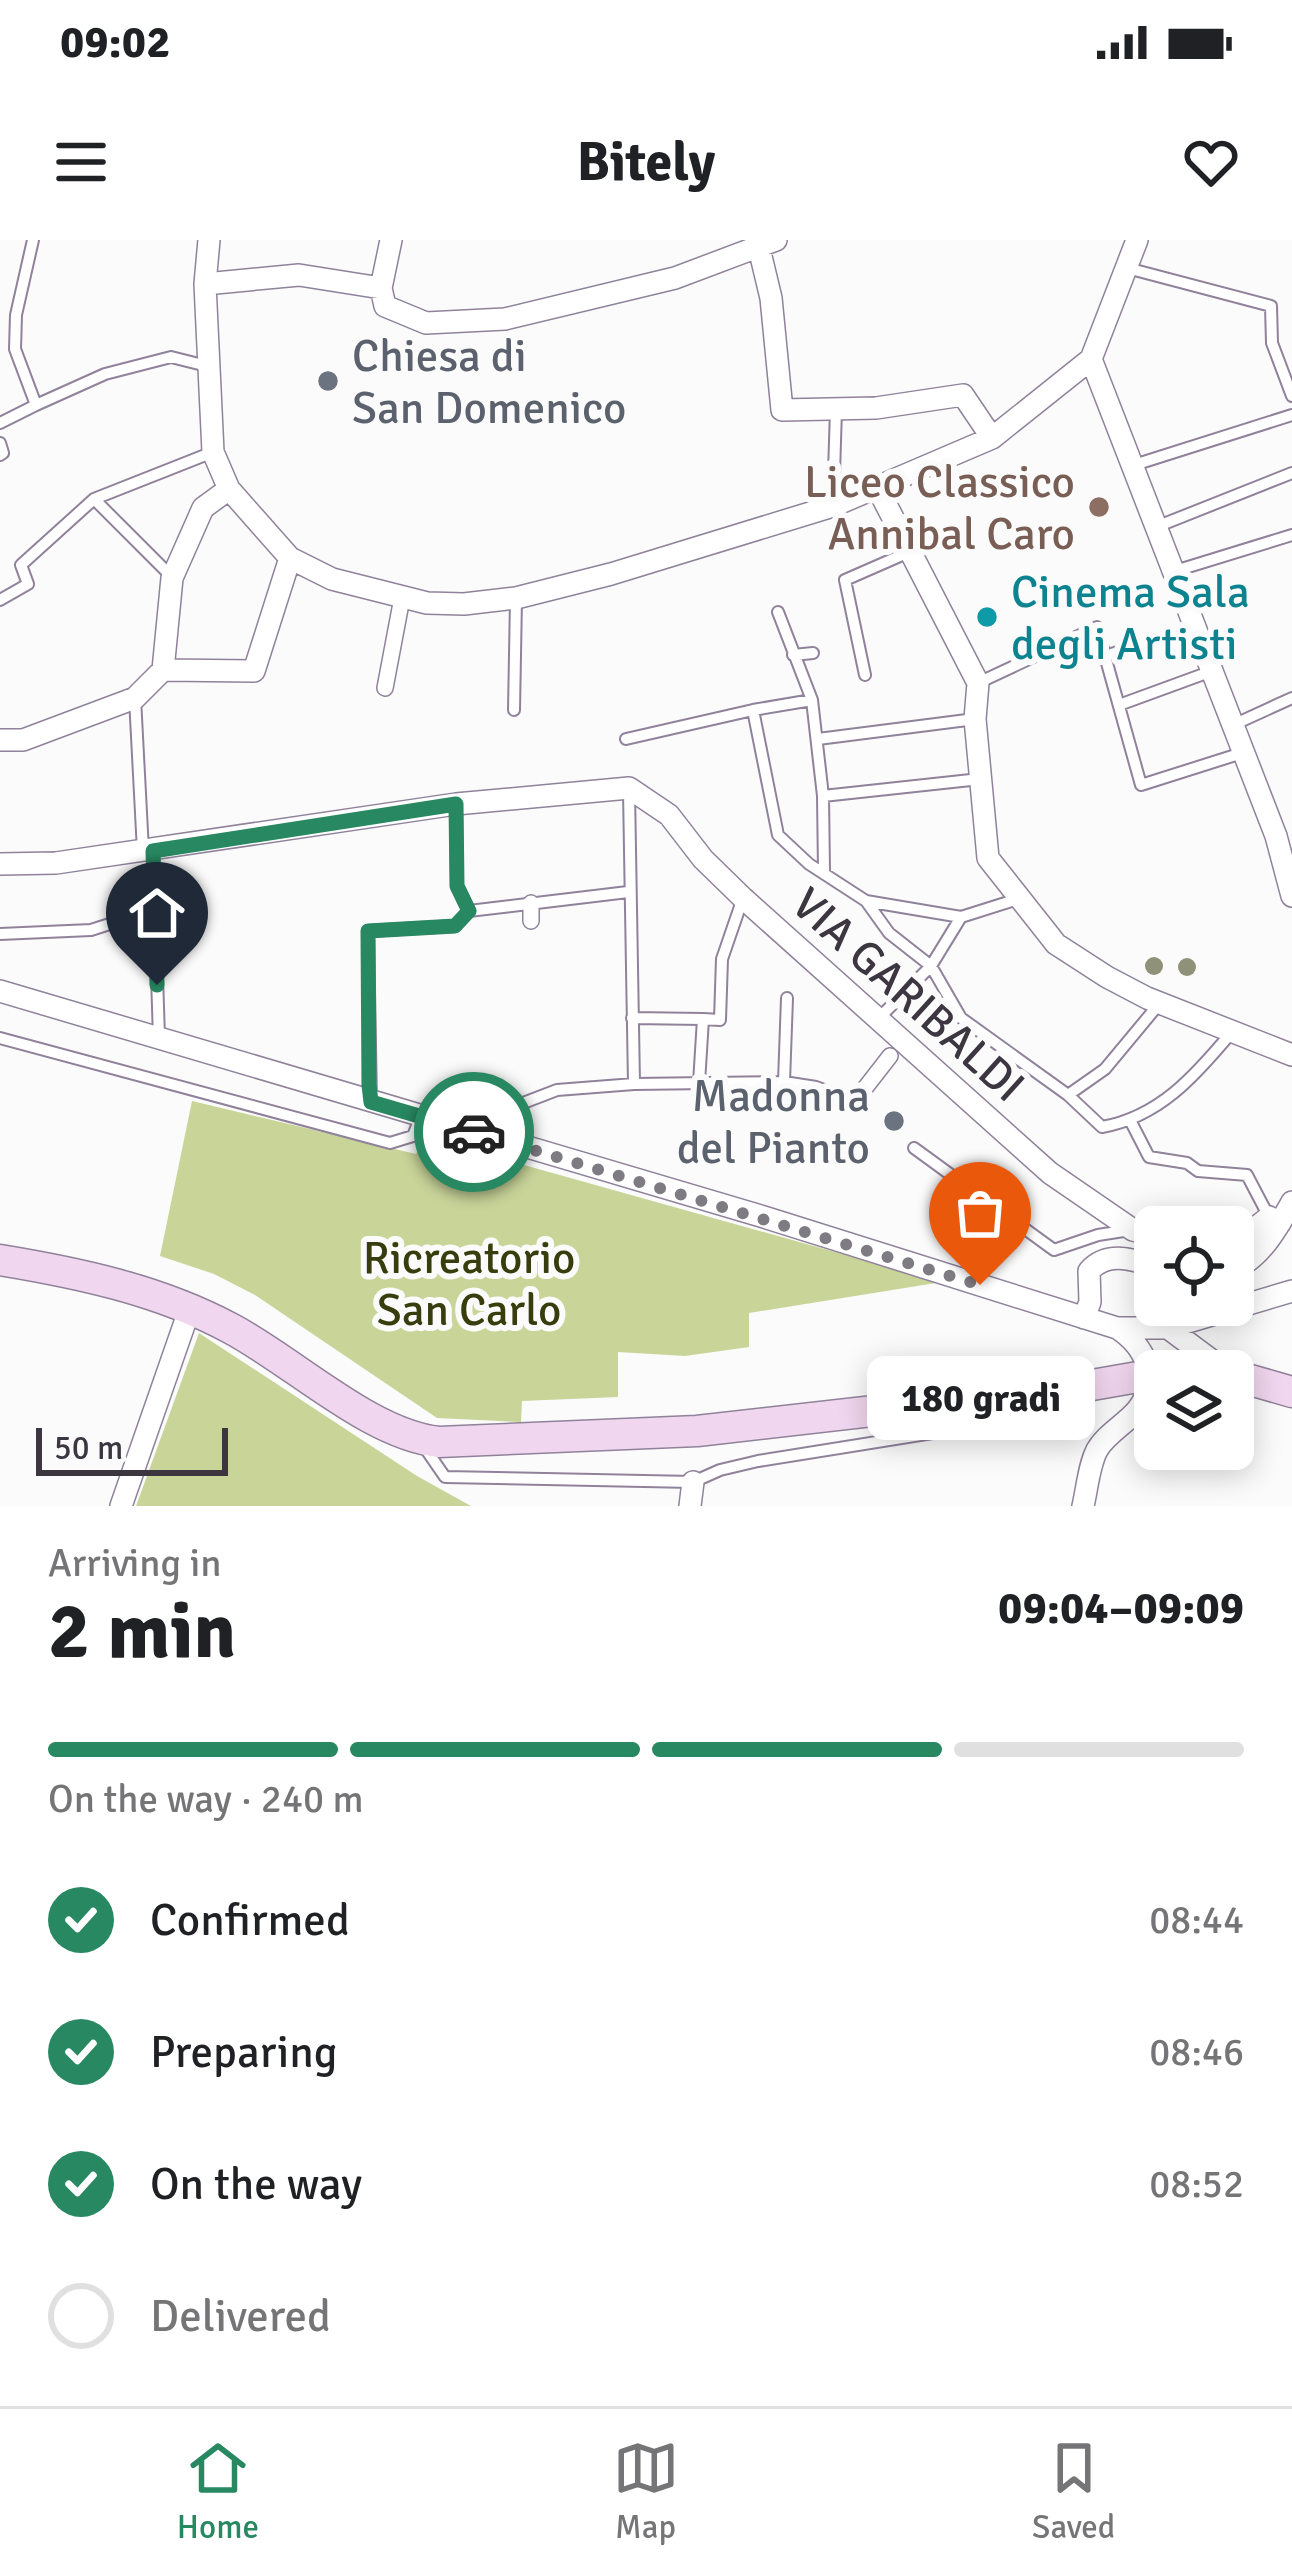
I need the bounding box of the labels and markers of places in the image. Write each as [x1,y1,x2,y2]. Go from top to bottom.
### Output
place label: Chiesa di San Domenico [352,329,626,436]
marker: Chiesa di San Domenico [315,368,341,394]
place label: Liceo Classico Annibal Caro [804,455,1075,562]
marker: Liceo Classico Annibal Caro [1086,494,1112,520]
place label: Cinema Sala degli Artisti [1011,565,1250,672]
marker: Cinema Sala degli Artisti [974,604,1000,630]
pin [106,862,208,985]
place label: Madonna del Pianto [677,1069,870,1176]
marker: Madonna del Pianto [881,1108,907,1134]
pin [929,1162,1031,1285]
callout: 180 gradi [866,1357,1094,1441]

